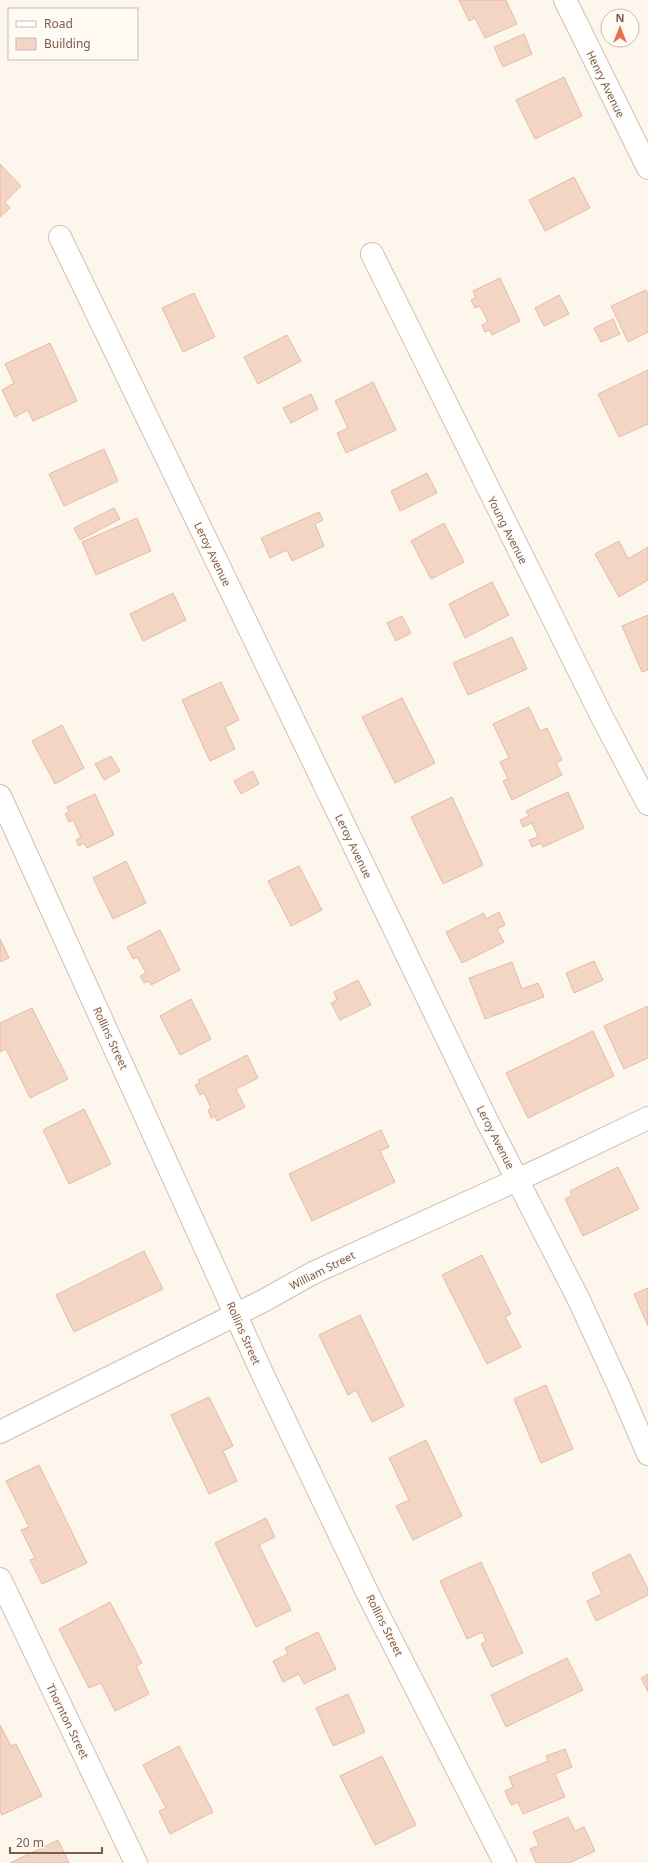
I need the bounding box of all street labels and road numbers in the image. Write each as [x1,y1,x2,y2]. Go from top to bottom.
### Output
street label: Henry Avenue [583,48,629,120]
street label: Young Avenue [484,494,532,566]
street label: Leroy Avenue [191,519,235,589]
street label: Leroy Avenue [332,811,376,881]
street label: Rollins Street [90,1004,132,1072]
street label: Leroy Avenue [473,1102,519,1172]
street label: William Street [287,1247,357,1293]
street label: Rollins Street [223,1299,265,1367]
street label: Rollins Street [363,1591,407,1659]
street label: Thornton Street [43,1681,93,1761]

